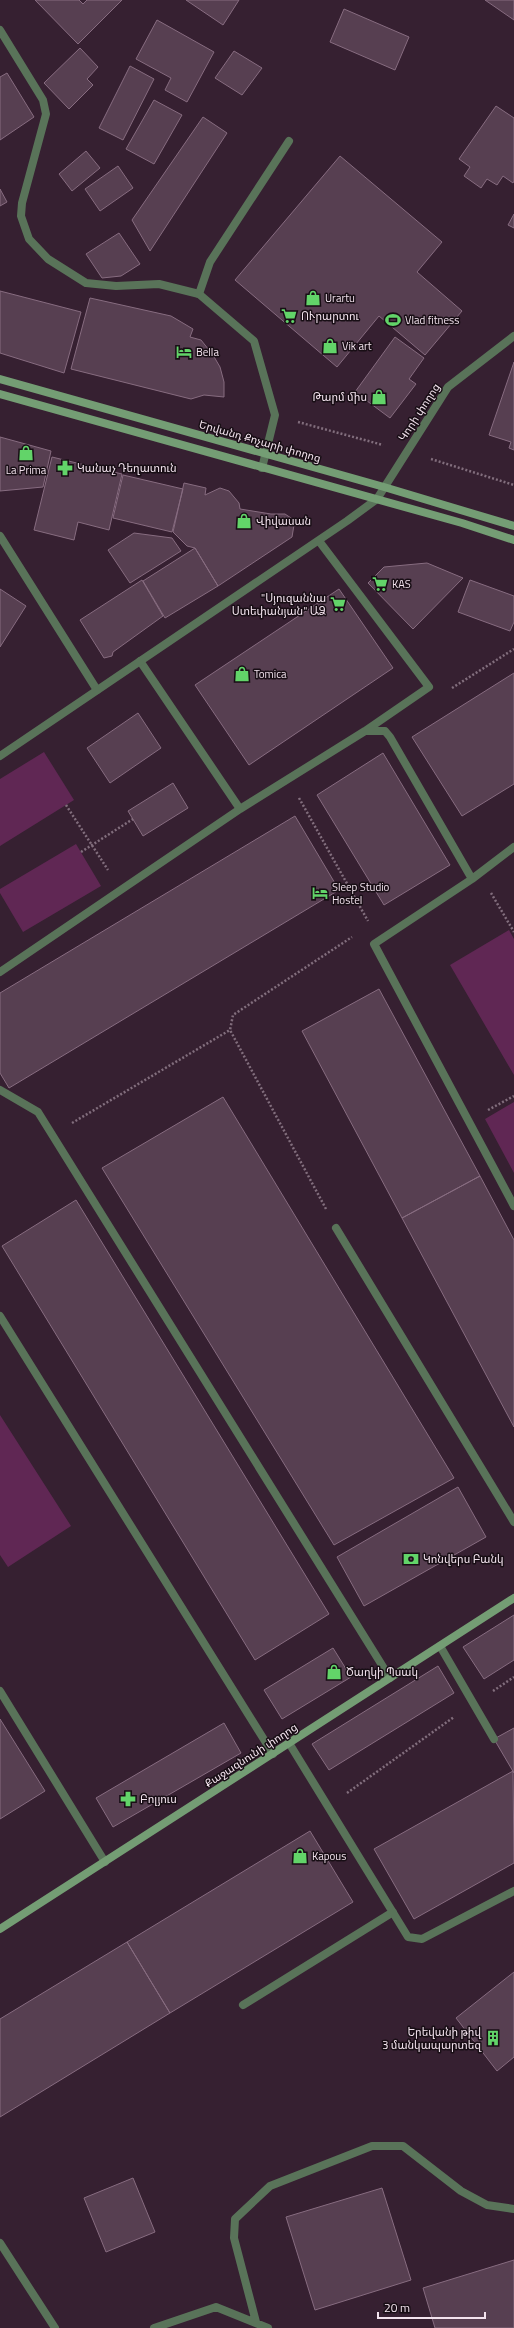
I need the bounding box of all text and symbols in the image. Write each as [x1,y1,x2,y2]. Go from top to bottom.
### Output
shop icon: Urartu [304,289,322,307]
place label: Urartu [325,290,355,306]
supermarket icon: ՈՒրարտու [280,307,298,325]
place label: ՈՒրարտու [301,308,359,324]
sports icon: Vlad fitness [384,311,402,329]
place label: Vlad fitness [405,312,459,328]
shop icon: Vik art [321,337,339,355]
place label: Vik art [342,338,372,354]
hotel icon: Bella [175,343,193,361]
place label: Bella [196,344,219,360]
street label: Կորի փողոց [394,380,444,444]
shop icon: Թարմ միս [370,388,388,406]
place label: Թարմ միս [312,389,367,405]
street label: Երվանդ Քոչարի փողոց [197,416,323,466]
shop icon: La Prima [17,444,35,462]
pharmacy icon: Կանաչ Դեղատուն [56,459,74,477]
place label: Կանաչ Դեղատուն [77,460,177,476]
place label: La Prima [6,462,47,478]
shop icon: Վիվասան [235,512,253,530]
place label: Վիվասան [256,513,311,529]
supermarket icon: KAS [371,575,389,593]
place label: KAS [392,576,411,592]
place label: "Սյուզաննա Ստեփանյան" ԱՁ [232,590,326,619]
supermarket icon: "Սյուզաննա Ստեփանյան" ԱՁ [329,595,347,613]
shop icon: Tomica [233,665,251,683]
place label: Tomica [254,666,287,682]
place label: Sleep Studio Hostel [332,879,390,908]
hotel icon: Sleep Studio Hostel [311,884,329,902]
bank icon: Կոնվերս Բանկ [402,1550,420,1568]
place label: Կոնվերս Բանկ [423,1551,504,1567]
shop icon: Ծաղկի Պսակ [325,1663,343,1681]
place label: Ծաղկի Պսակ [346,1664,418,1680]
street label: Քաջազնունի փողոց [201,1719,301,1791]
pharmacy icon: Բոլյուս [119,1790,137,1808]
place label: Բոլյուս [140,1791,177,1807]
shop icon: Kapous [291,1847,309,1865]
place label: Kapous [312,1848,346,1864]
place label: Երեվանի թիվ 3 մանկապարտեզ [382,2024,482,2053]
building icon: Երեվանի թիվ 3 մանկապարտեզ [484,2029,502,2047]
scale bar [378,2294,485,2320]
text: 20 m [384,2298,410,2317]

